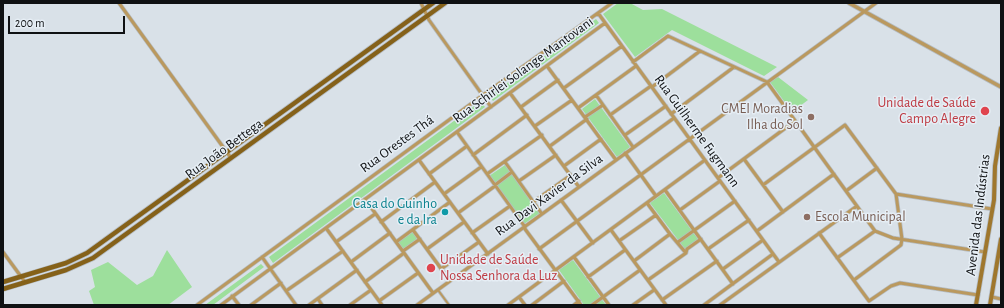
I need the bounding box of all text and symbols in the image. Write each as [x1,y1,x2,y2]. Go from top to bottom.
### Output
scale bar [10,8,127,34]
street label: Rua Schirlei Solange Mantovani [449,13,597,127]
text: 200 m [15,17,45,29]
street label: Rua Guilherme Fugmann [651,71,743,191]
place label: Unidade de Saúde Campo Alegre [878,95,976,128]
place label: CMEI Moradias Ilha do Sol [721,101,803,134]
marker: Unidade de Saúde Campo Alegre [979,105,991,117]
street label: Rua Orestes Thá [357,112,437,176]
marker: CMEI Moradias Ilha do Sol [806,112,816,122]
street label: Rua João Bettega [182,115,266,183]
street label: Rua Davi Xavier da Silva [492,150,606,240]
street label: Avenida das Indústrias [962,153,994,277]
place label: Casa do Guinho e da Ira [353,196,437,228]
marker: Casa do Guinho e da Ira [440,207,450,217]
place label: Escola Municipal [815,209,906,225]
marker: Escola Municipal [802,212,812,222]
place label: Unidade de Saúde Nossa Senhora da Luz [440,252,557,284]
marker: Unidade de Saúde Nossa Senhora da Luz [425,262,437,274]

